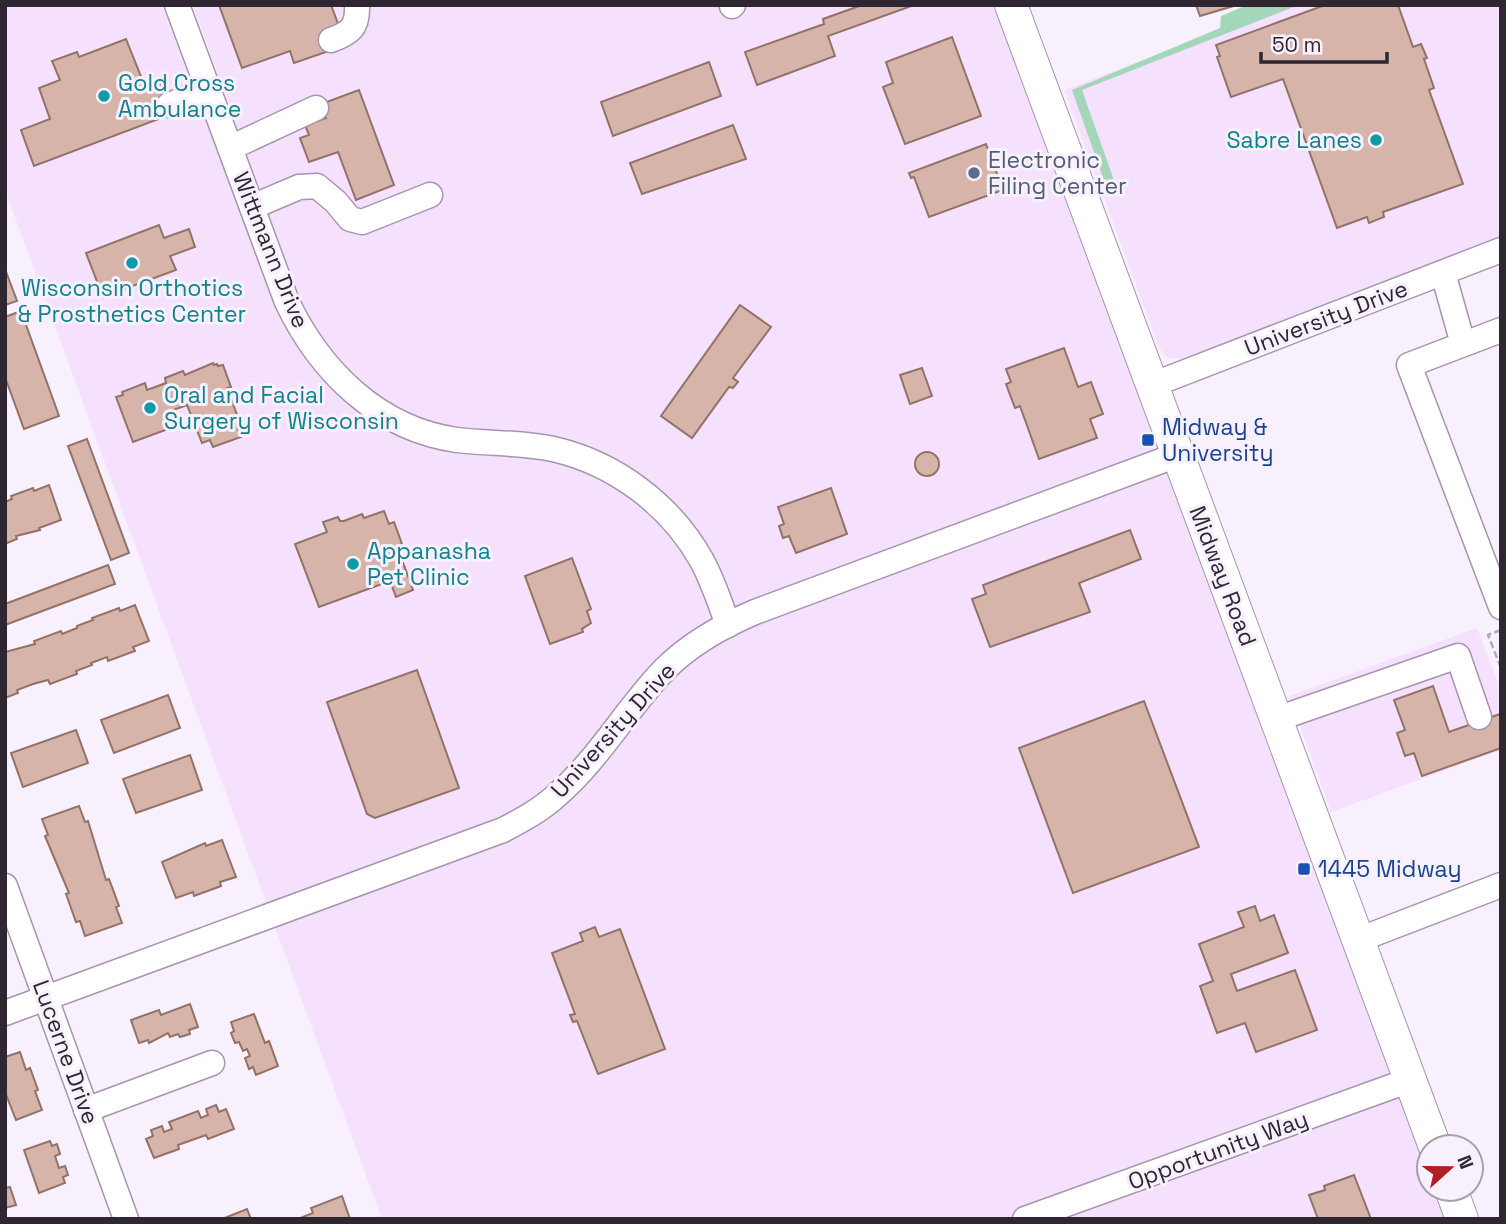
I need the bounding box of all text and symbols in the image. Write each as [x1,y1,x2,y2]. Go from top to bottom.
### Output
scale bar [1261,21,1387,65]
text: 50 m [1272,31,1322,58]
place label: Gold Cross Ambulance [118,68,242,124]
marker: Gold Cross Ambulance [96,88,112,104]
place label: Sabre Lanes [1226,125,1362,155]
marker: Sabre Lanes [1368,132,1384,148]
place label: Electronic Filing Center [988,145,1127,201]
marker: Electronic Filing Center [966,165,982,181]
street label: Wittmann Drive [226,167,316,333]
marker: Wisconsin Orthotics & Prosthetics Center [124,255,140,271]
place label: Wisconsin Orthotics & Prosthetics Center [18,273,246,329]
street label: University Drive [1240,273,1412,363]
place label: Oral and Facial Surgery of Wisconsin [164,380,399,436]
marker: Oral and Facial Surgery of Wisconsin [142,400,158,416]
place label: Midway & University [1162,412,1273,468]
marker: Midway & University [1140,432,1156,448]
street label: Midway Road [1182,502,1264,650]
place label: Appanasha Pet Clinic [367,536,491,592]
marker: Appanasha Pet Clinic [345,556,361,572]
street label: University Drive [544,656,682,804]
place label: 1445 Midway [1318,854,1462,884]
marker: 1445 Midway [1296,861,1312,877]
street label: Lucerne Drive [26,976,106,1128]
street label: Opportunity Way [1124,1103,1312,1197]
north arrow [1415,1133,1485,1203]
text: N [1451,1152,1479,1173]

